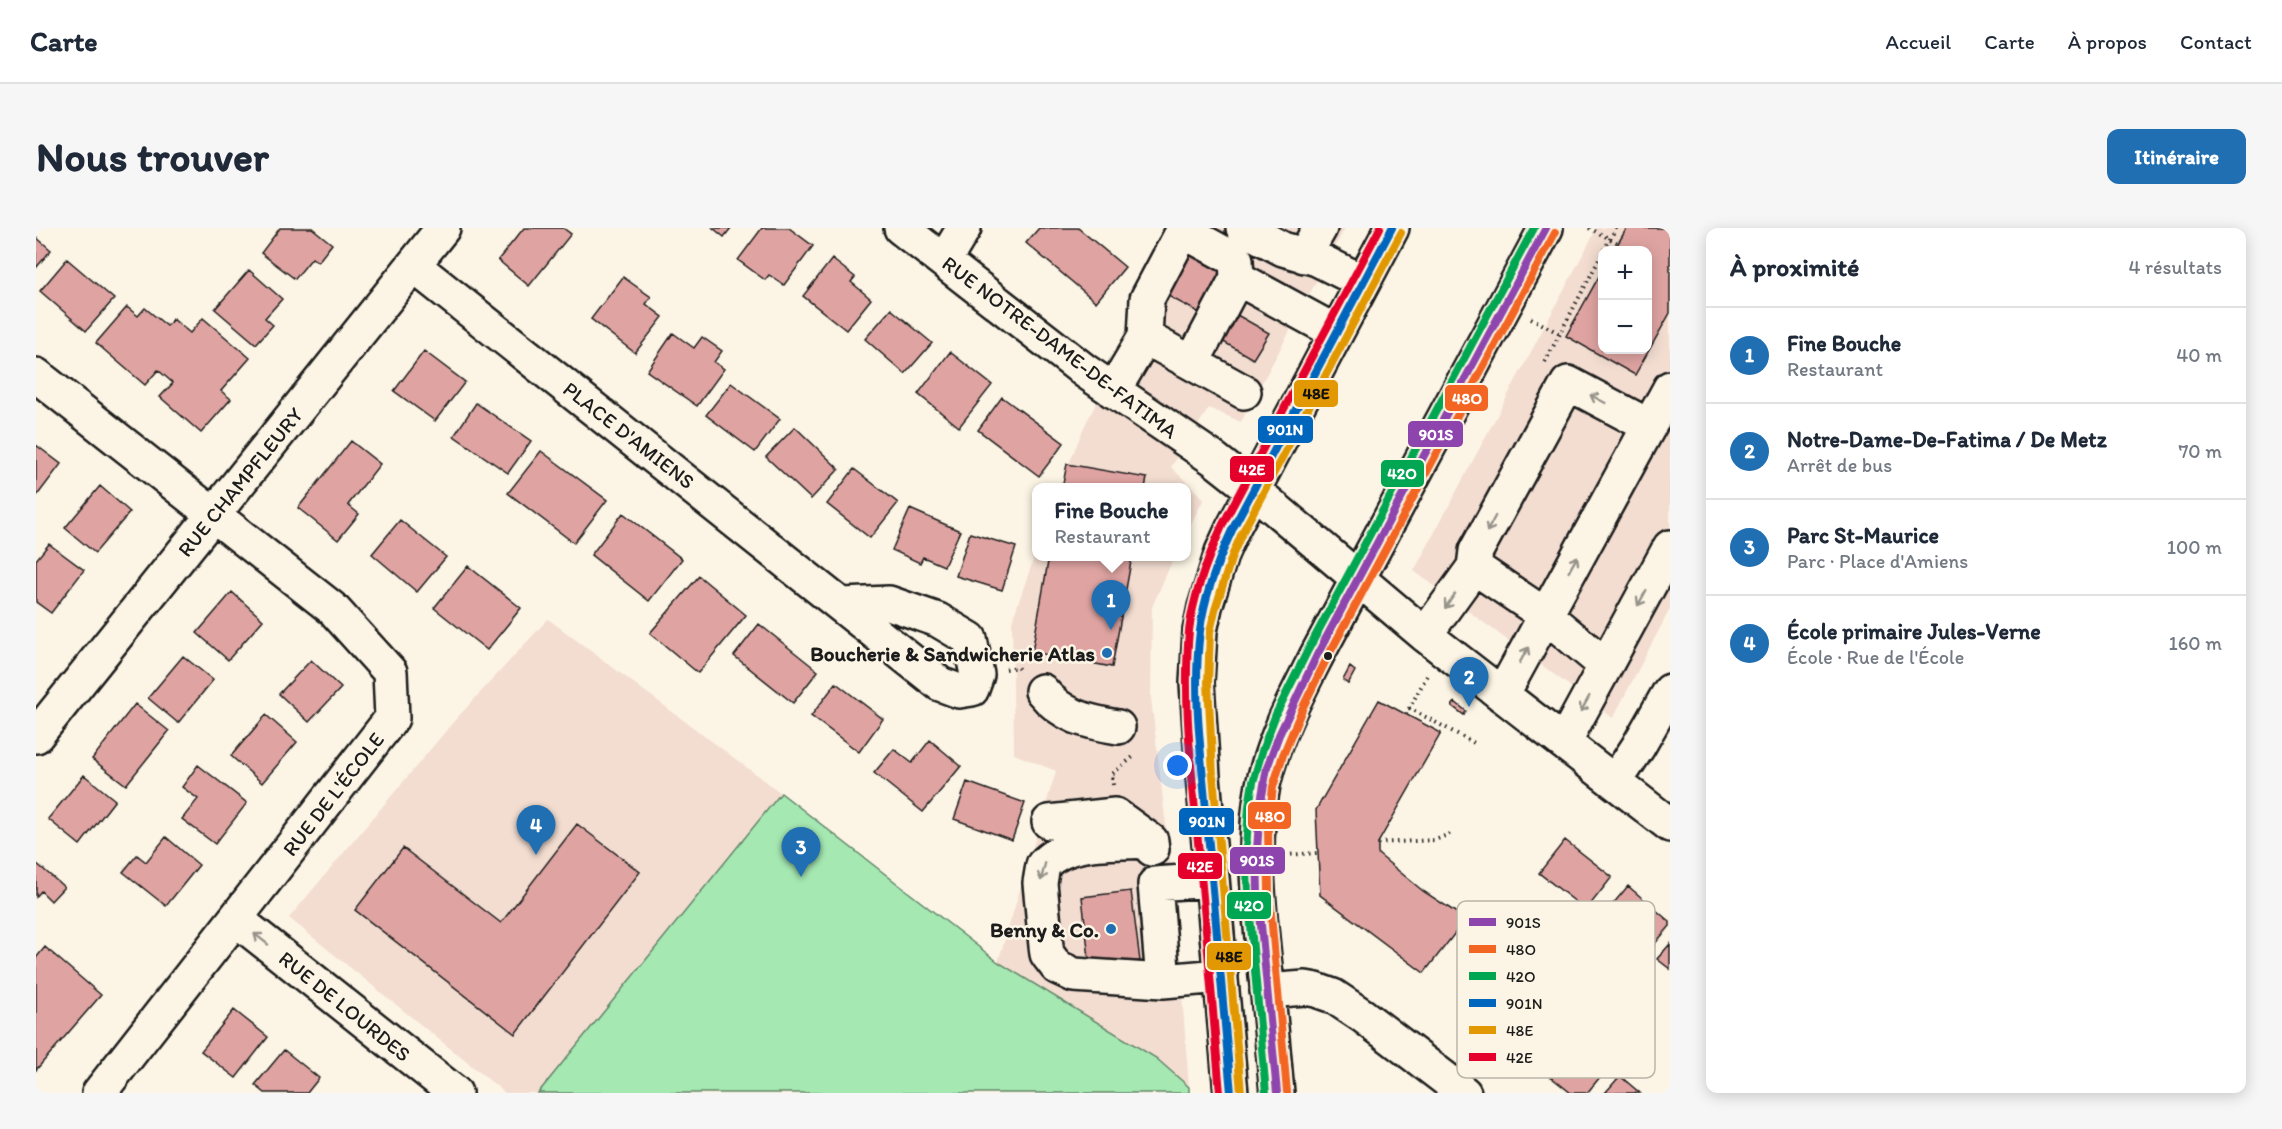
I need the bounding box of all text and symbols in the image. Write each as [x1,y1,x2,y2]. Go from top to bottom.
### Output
text: Carte [30,24,97,58]
text: Accueil [1886,29,1951,54]
text: Carte [1984,29,2035,54]
text: À propos [2068,29,2147,54]
text: Contact [2180,29,2252,54]
button: Itinéraire [2107,129,2246,184]
text: Nous trouver [36,131,269,182]
map controls [1598,246,1652,354]
button: + [1598,246,1652,300]
street label: RUE NOTRE-DAME-DE-FATIMA [938,250,1183,444]
text: À proximité [1730,251,1859,283]
text: 4 résultats [2129,255,2222,279]
button: − [1598,300,1652,354]
text: Fine Bouche [1787,330,1901,357]
text: 1 [1745,343,1754,367]
text: 40 m [2176,343,2222,367]
text: Restaurant [1787,357,1883,381]
street label: PLACE D'AMIENS [558,376,700,494]
line badge: 48E [1293,379,1339,408]
text: 48E [1302,384,1330,403]
line badge: 48O [1444,384,1489,412]
text: 48O [1452,389,1482,408]
one-way arrow [1589,393,1607,404]
street label: RUE CHAMPFLEURY [172,402,308,562]
line badge: 901N [1257,415,1314,444]
text: 901N [1267,420,1303,439]
line badge: 901S [1407,420,1464,448]
text: 901S [1419,425,1453,444]
text: Notre-Dame-De-Fatima / De Metz [1787,426,2107,453]
text: 2 [1744,439,1755,463]
text: 70 m [2178,439,2222,463]
text: Arrêt de bus [1787,453,1892,477]
line badge: 42E [1229,455,1275,483]
line badge: 42O [1380,459,1425,488]
text: 42E [1239,460,1266,479]
text: 42O [1387,464,1417,483]
popup [1032,483,1191,561]
text: Fine Bouche [1054,497,1169,524]
one-way arrow [1485,515,1496,533]
text: Parc St-Maurice [1787,522,1939,549]
text: Restaurant [1054,524,1150,548]
text: 3 [1744,535,1755,559]
text: 100 m [2167,535,2222,559]
text: Parc · Place d'Amiens [1787,549,1968,573]
one-way arrow [1567,556,1579,573]
pin: 1 [1092,580,1130,630]
one-way arrow [1636,589,1647,607]
one-way arrow [1444,593,1456,609]
text: École primaire Jules-Verne [1787,618,2041,645]
text: 4 [1743,631,1756,655]
text: 160 m [2169,631,2222,655]
place label: Boucherie & Sandwicherie Atlas [810,641,1095,666]
text: École · Rue de l'École [1787,645,1964,669]
marker: Boucherie & Sandwicherie Atlas [1100,646,1114,660]
one-way arrow [1519,647,1531,664]
unlabelled marker [1322,650,1334,662]
pin: 2 [1450,658,1488,707]
one-way arrow [1579,695,1591,712]
street label: RUE DE L'ÉCOLE [277,727,389,861]
your location [1163,751,1192,780]
line badge: 48O [1247,801,1292,830]
pin: 4 [516,806,556,855]
line badge: 901N [1178,807,1235,836]
text: 48O [1255,807,1285,826]
text: 901N [1189,812,1225,831]
pin: 3 [782,828,820,877]
line badge: 901S [1229,846,1286,875]
text: 901S [1240,851,1274,870]
line badge: 42E [1177,852,1223,880]
text: 42E [1187,857,1214,876]
one-way arrow [1036,862,1048,881]
line badge: 42O [1226,891,1272,920]
text: 42O [1234,896,1264,915]
legend [1457,901,1655,1078]
text: 901S [1506,913,1541,932]
place label: Benny & Co. [990,917,1099,943]
marker: Benny & Co. [1104,922,1118,936]
one-way arrow [253,932,269,945]
text: 48O [1506,940,1536,959]
line badge: 48E [1206,942,1252,971]
street label: RUE DE LOURDES [274,945,416,1067]
text: 48E [1215,947,1243,966]
text: 42O [1506,967,1536,986]
text: 901N [1506,994,1542,1013]
text: 48E [1506,1021,1533,1040]
text: 42E [1506,1048,1533,1067]

